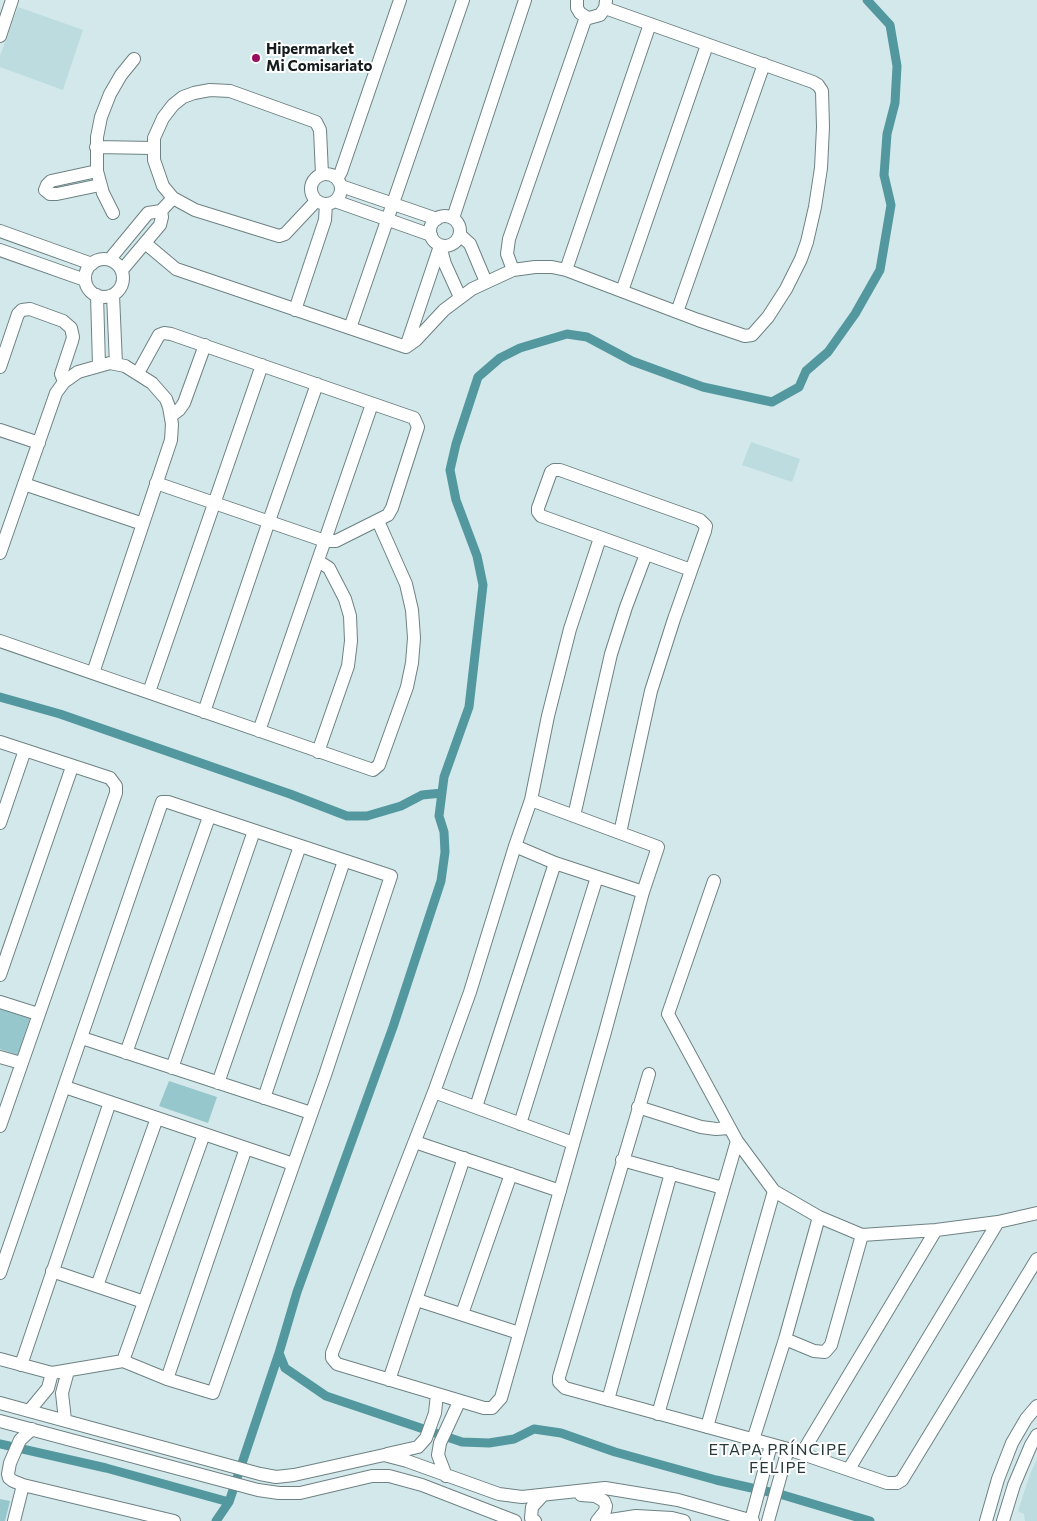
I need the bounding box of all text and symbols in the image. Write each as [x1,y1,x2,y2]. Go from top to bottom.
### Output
place label: Hipermarket Mi Comisariato [266,40,372,75]
marker: Hipermarket Mi Comisariato [250,52,262,64]
district label: ETAPA PRÍNCIPE FELIPE [707,1440,849,1478]

